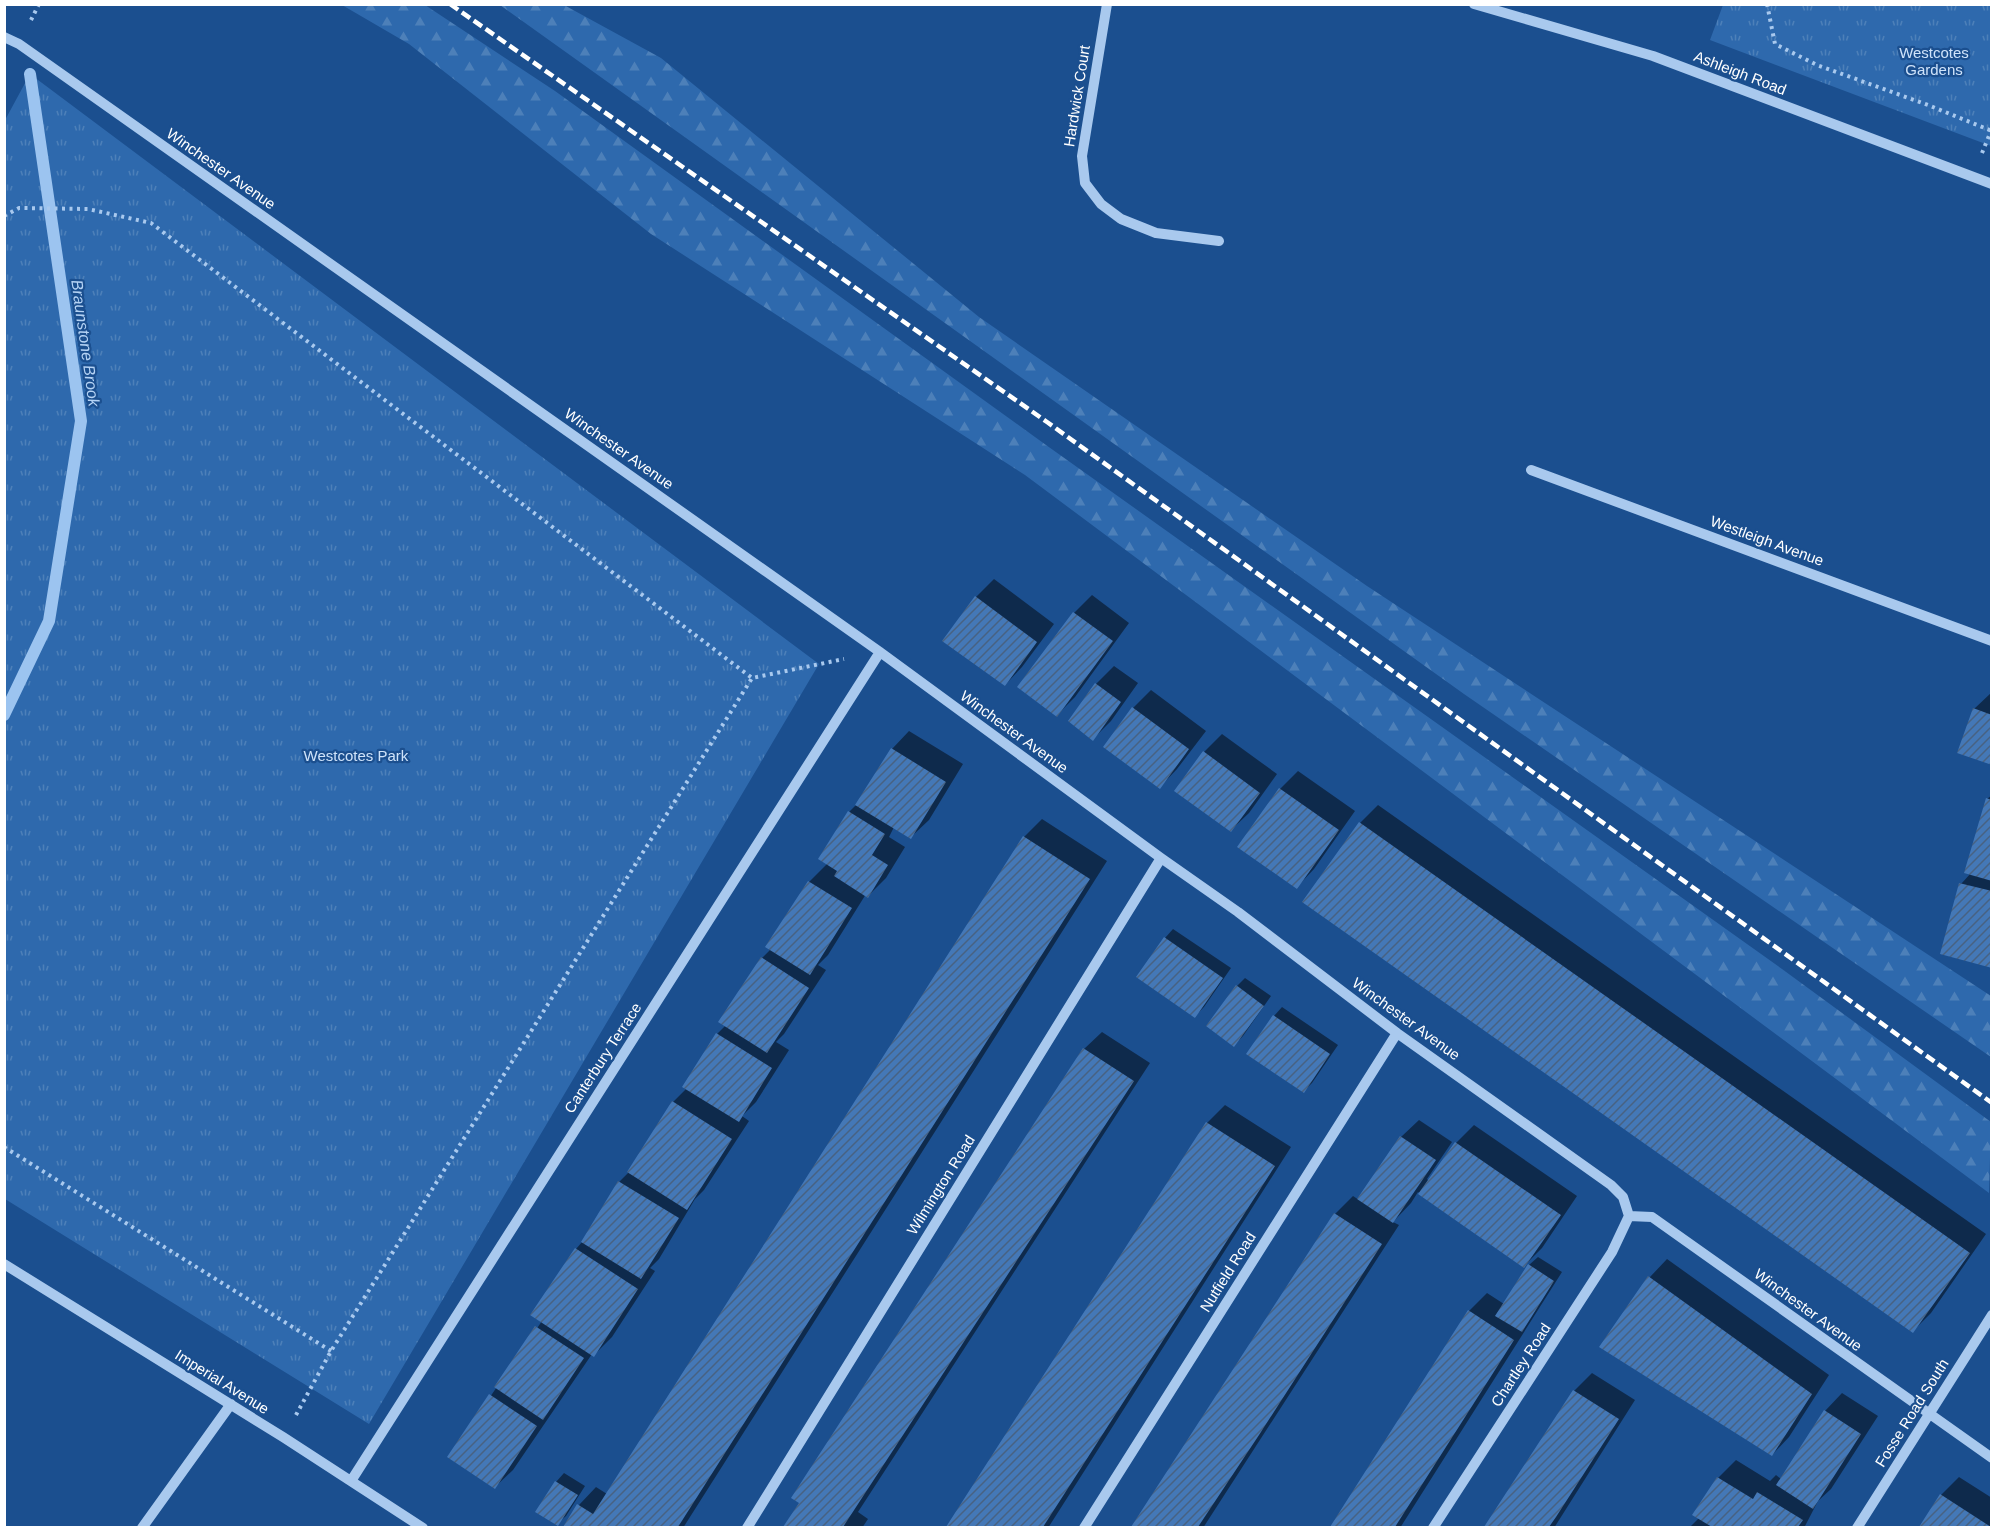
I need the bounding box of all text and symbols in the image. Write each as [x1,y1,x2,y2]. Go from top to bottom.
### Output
street label: Hardwick Court [1060,43,1093,148]
park label: Westcotes Gardens [1899,44,1969,78]
street label: Ashleigh Road [1692,47,1789,98]
street label: Winchester Avenue [164,125,279,213]
water label: Braunstone Brook [68,278,103,409]
street label: Winchester Avenue [562,405,677,493]
street label: Westleigh Avenue [1708,512,1826,569]
street label: Winchester Avenue [957,687,1071,776]
park label: Westcotes Park [304,747,409,764]
street label: Winchester Avenue [1349,974,1463,1063]
street label: Canterbury Terrace [561,999,645,1116]
street label: Wilmington Road [903,1132,978,1238]
street label: Nutfield Road [1196,1229,1259,1315]
street label: Winchester Avenue [1751,1265,1865,1354]
street label: Chartley Road [1487,1320,1554,1410]
street label: Imperial Avenue [172,1346,272,1417]
street label: Fosse Road South [1871,1356,1952,1470]

